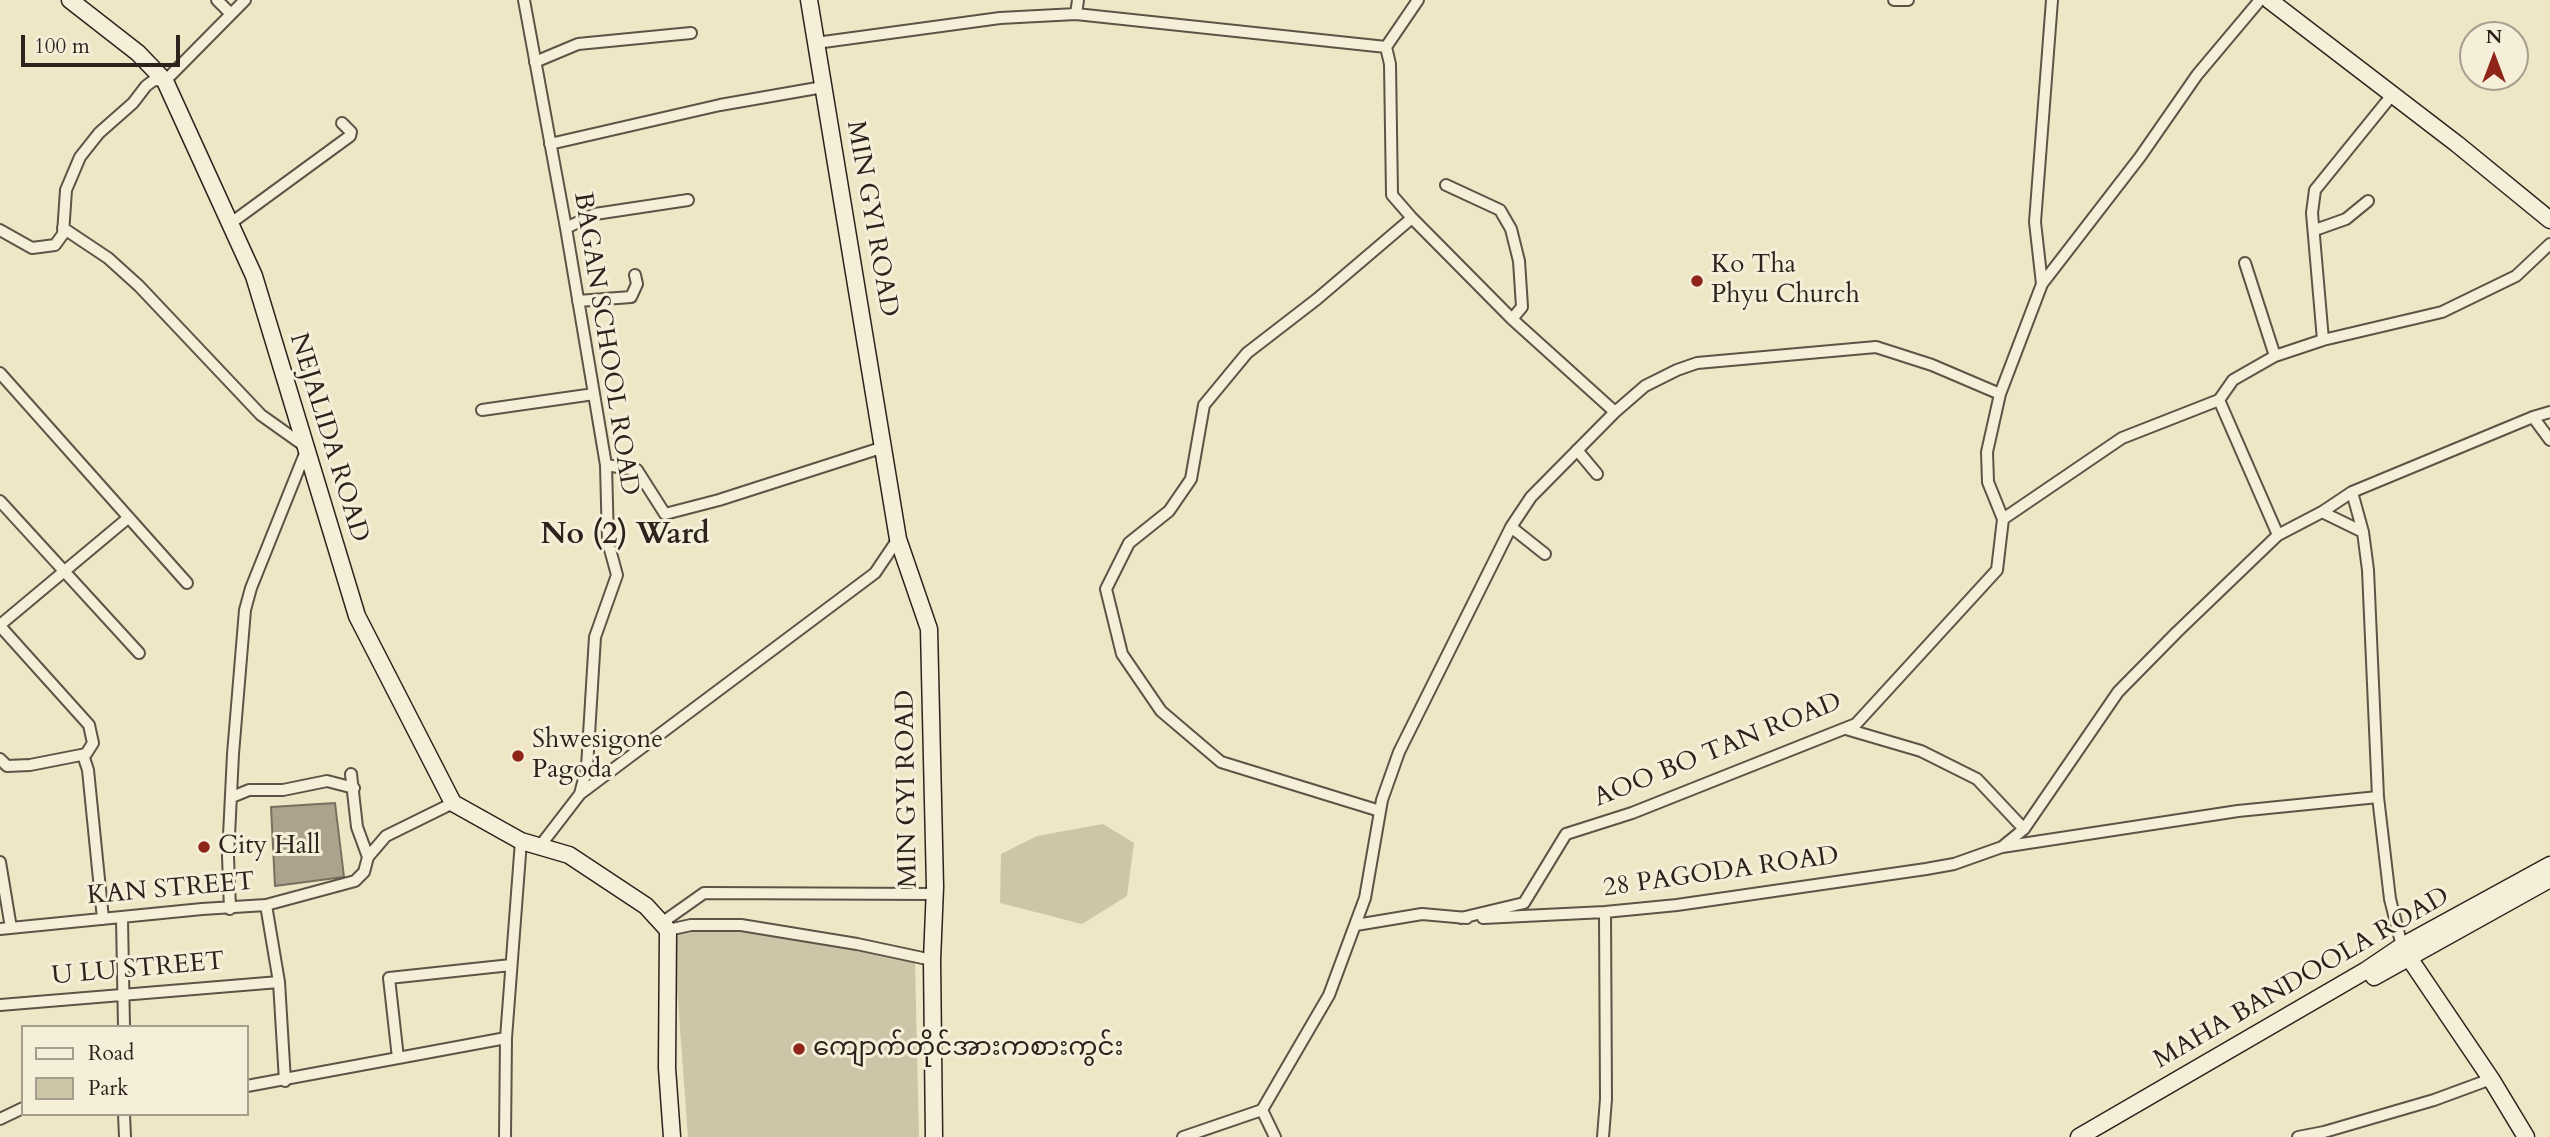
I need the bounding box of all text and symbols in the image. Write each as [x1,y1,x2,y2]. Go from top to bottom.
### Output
scale bar [24,21,184,65]
north arrow [2459,21,2529,91]
text: N [2486,24,2502,50]
text: 100 m [34,32,90,61]
street label: MIN GYI ROAD [838,119,904,319]
street label: BAGAN SCHOOL ROAD [566,190,644,498]
place label: Ko Tha Phyu Church [1711,250,1860,312]
marker: Ko Tha Phyu Church [1689,273,1705,289]
street label: NEJALIDA ROAD [281,330,375,546]
district label: No (2) Ward [540,518,710,554]
street label: AOO BO TAN ROAD [1590,687,1846,815]
street label: MIN GYI ROAD [891,690,925,888]
place label: Shwesigone Pagoda [532,725,663,786]
marker: Shwesigone Pagoda [510,748,526,764]
place label: City Hall [218,831,320,863]
marker: City Hall [196,839,212,855]
street label: 28 PAGODA ROAD [1601,841,1841,905]
street label: KAN STREET [86,867,256,913]
street label: MAHA BANDOOLA ROAD [2149,882,2455,1076]
street label: U LU STREET [50,947,226,993]
legend [21,1025,248,1116]
place label: ကျောက်တိုင်အားကစားကွင်း [813,1033,1123,1065]
text: Road [88,1039,134,1068]
marker: ကျောက်တိုင်အားကစားကွင်း [791,1041,807,1057]
text: Park [88,1074,128,1103]

